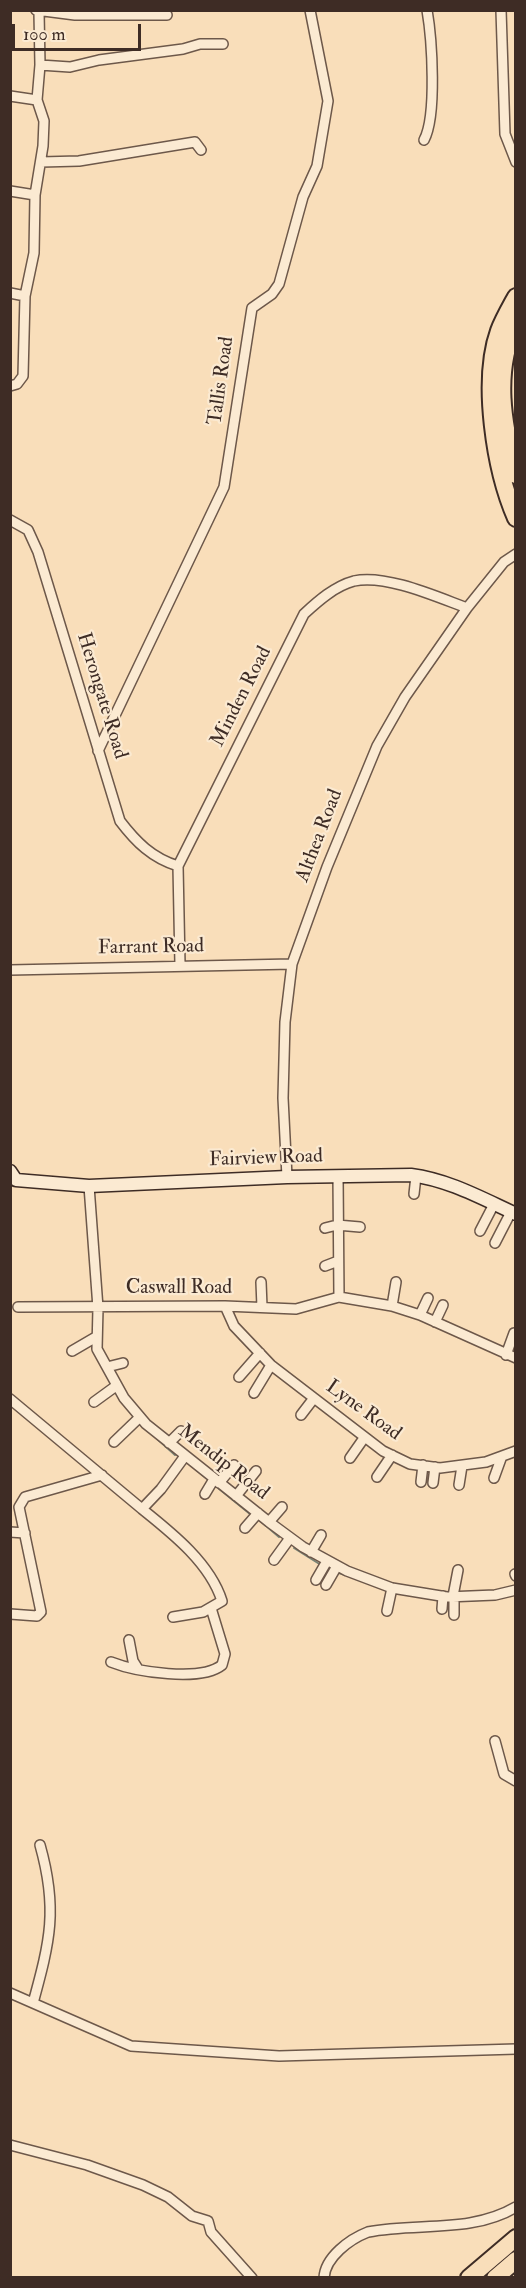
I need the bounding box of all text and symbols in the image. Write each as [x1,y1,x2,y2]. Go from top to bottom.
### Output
scale bar [15,12,144,50]
text: 100 m [23,23,66,46]
street label: Tallis Road [204,335,240,427]
street label: Herongate Road [70,630,132,762]
street label: Minden Road [206,643,278,751]
street label: Althea Road [291,786,349,886]
street label: Farrant Road [98,935,204,961]
street label: Fairview Road [209,1145,323,1173]
street label: Caswall Road [126,1277,232,1301]
street label: Lyne Road [320,1375,406,1447]
street label: Mendip Road [173,1420,273,1506]

